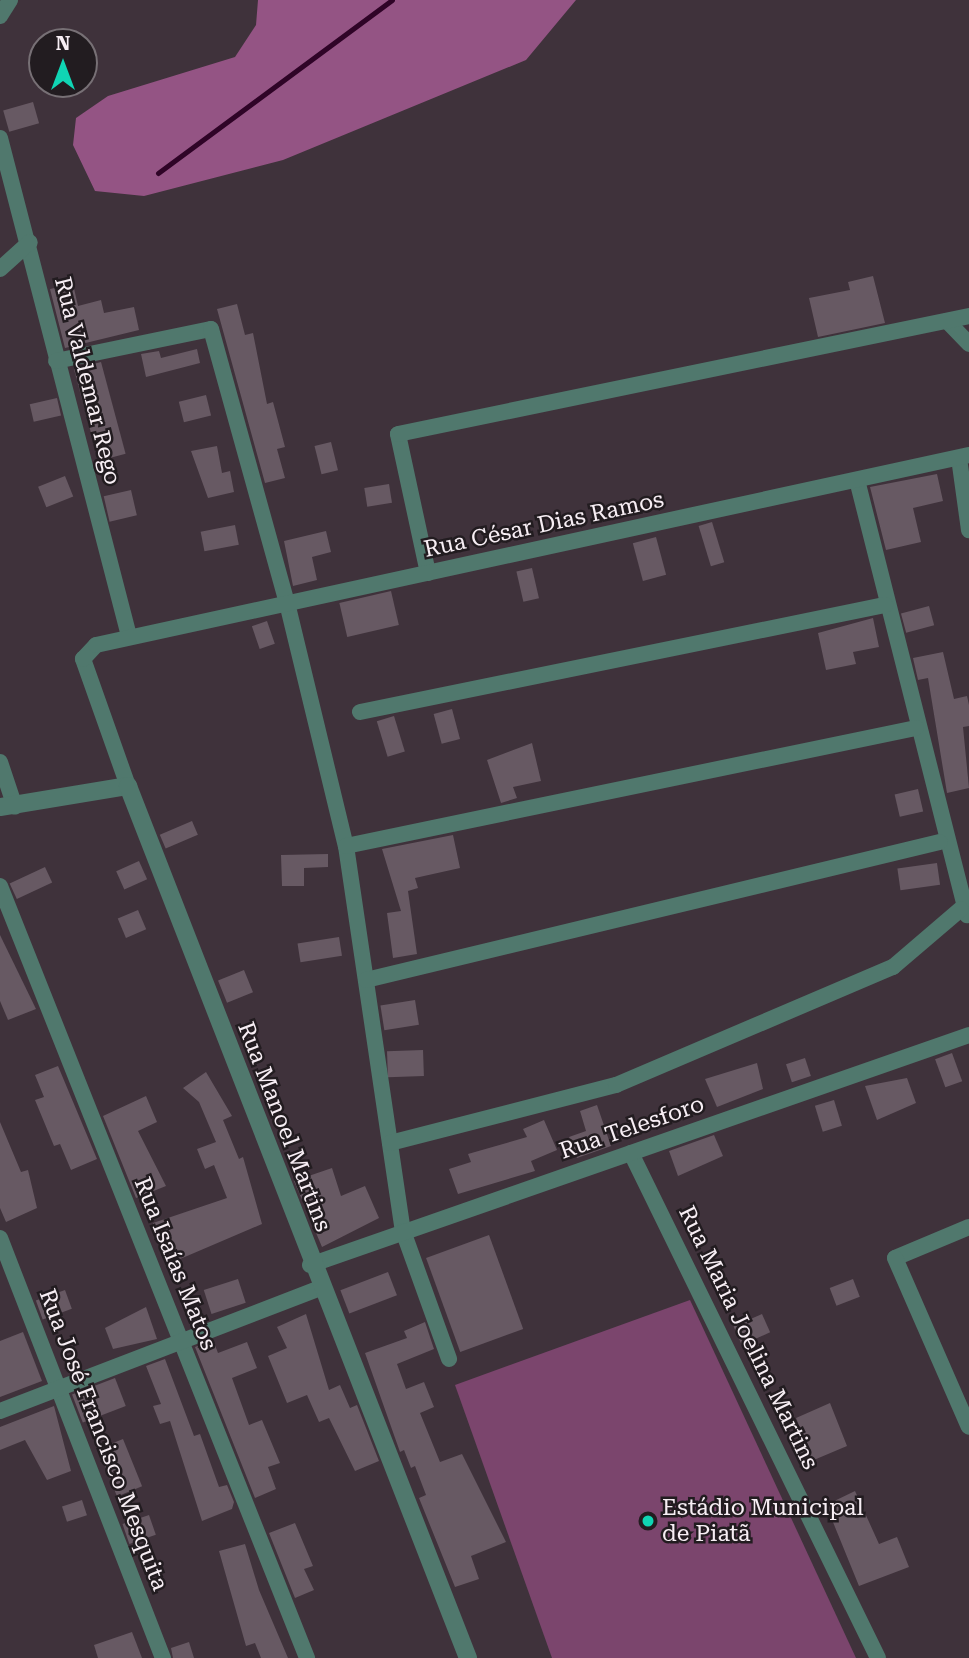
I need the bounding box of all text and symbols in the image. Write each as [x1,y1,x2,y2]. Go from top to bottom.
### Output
north arrow [28,28,98,98]
text: N [56,32,70,55]
street label: Rua Valdemar Rego [48,274,126,488]
street label: Rua César Dias Ramos [422,486,666,564]
street label: Rua Manoel Martins [231,1018,337,1236]
street label: Rua Telesforo [556,1090,708,1166]
street label: Rua Isaías Matos [128,1174,222,1354]
street label: Rua Maria Joelina Martins [672,1202,824,1474]
street label: Rua José Francisco Mesquita [33,1285,173,1595]
place label: Estádio Municipal de Piatã [662,1494,864,1548]
marker: Estádio Municipal de Piatã [640,1513,656,1529]

